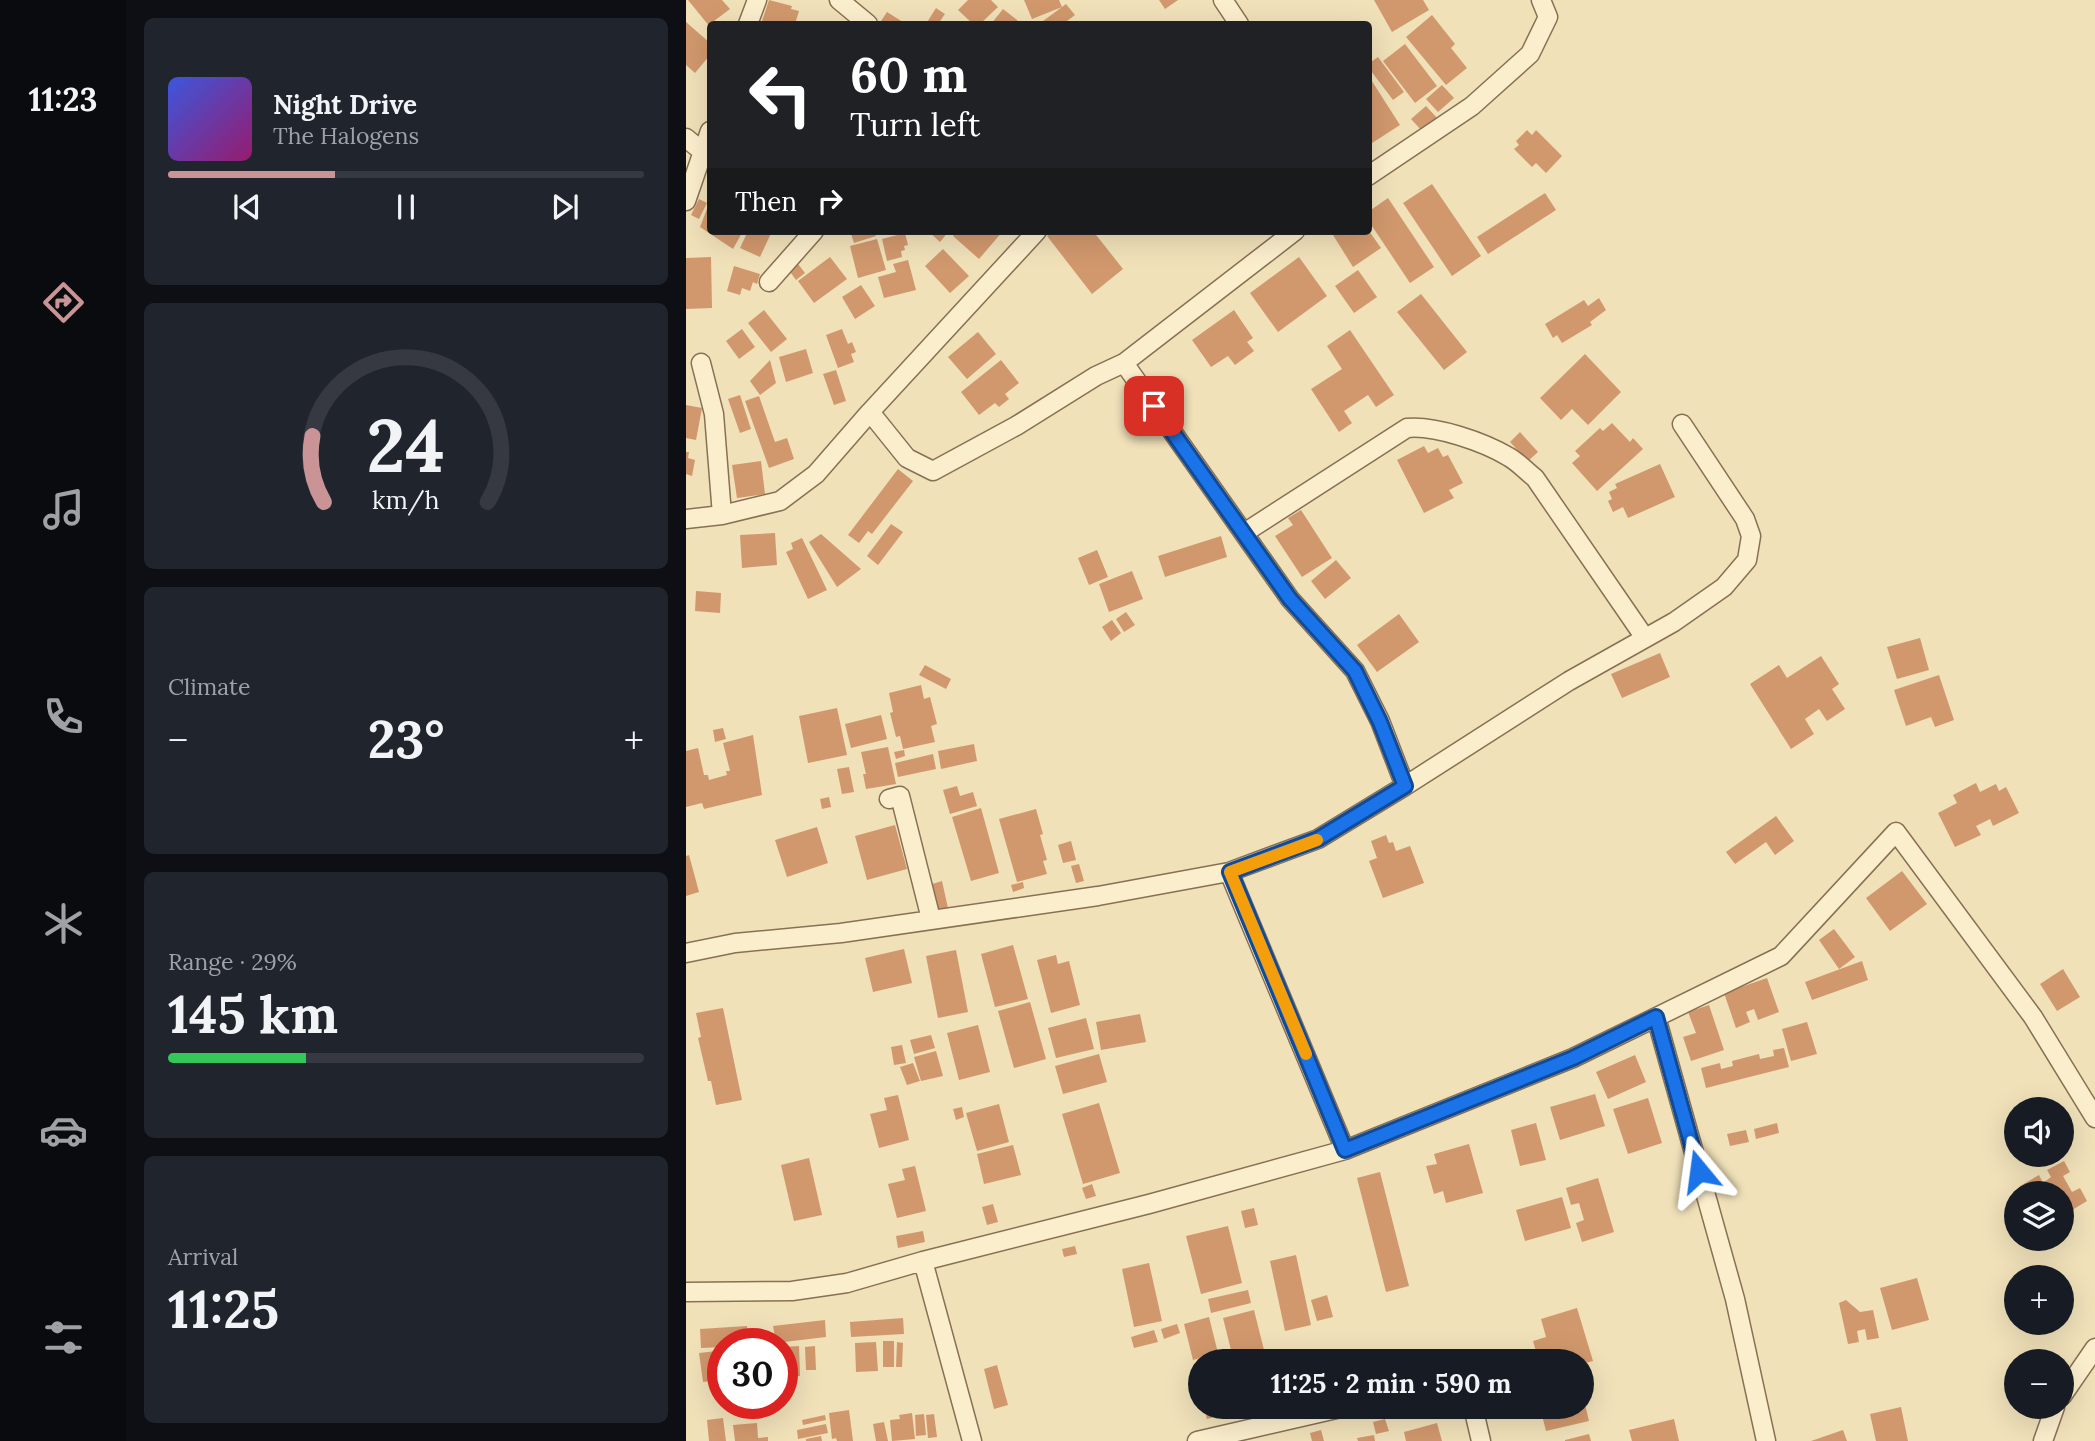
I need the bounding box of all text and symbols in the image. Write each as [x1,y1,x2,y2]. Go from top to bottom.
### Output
text: 60 m [850,43,967,105]
icon: left [735,49,826,140]
text: 11:23 [29,79,97,120]
text: Night Drive [273,88,417,121]
text: Turn left [850,104,980,145]
text: The Halogens [273,121,419,150]
icon: right [811,182,849,220]
text: Then [735,185,797,218]
icon: previous [228,188,266,226]
icon: pause [387,188,425,226]
icon: next [546,188,584,226]
icon: directions [39,278,88,327]
pin [1124,376,1184,436]
icon: arrive [1135,387,1173,425]
text: 24 [367,399,445,492]
text: km/h [372,484,440,516]
icon: music [39,485,88,534]
text: Climate [168,672,250,701]
icon: phone [39,692,88,741]
text: 23° [368,706,444,772]
text: − [168,716,188,764]
text: + [624,716,644,764]
icon: climate [39,899,88,948]
text: Range · 29% [168,947,297,976]
text: 145 km [168,981,338,1047]
map controls [2004,1097,2074,1419]
button: sound [2004,1097,2074,1167]
icon: car [39,1106,88,1155]
position arrow [1662,1134,1736,1208]
button: layers [2004,1181,2074,1251]
text: Arrival [168,1242,238,1271]
button: + [2004,1265,2074,1335]
text: 11:25 [168,1276,279,1342]
icon: filters [39,1313,88,1362]
speed limit sign: 30 [707,1328,798,1419]
button: − [2004,1349,2074,1419]
text: 11:25 · 2 min · 590 m [1271,1367,1511,1400]

